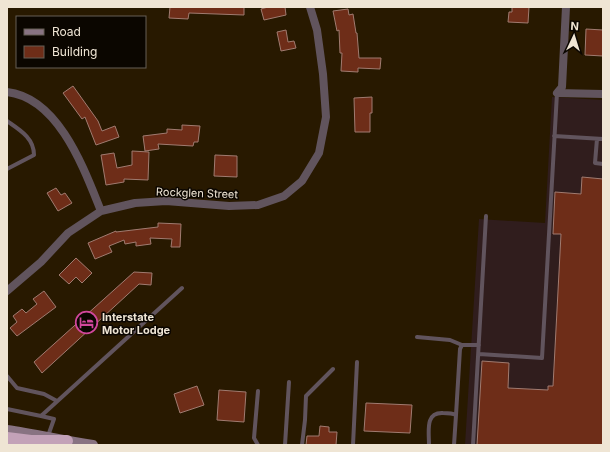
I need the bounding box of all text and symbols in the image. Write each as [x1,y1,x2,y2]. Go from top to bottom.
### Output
legend [16,16,146,68]
north arrow [554,16,594,56]
text: N [570,19,579,33]
text: Road [52,24,81,39]
text: Building [52,44,97,59]
street label: Rockglen Street [156,185,239,201]
hotel icon: Interstate Motor Lodge [74,310,100,336]
place label: Interstate Motor Lodge [102,310,171,337]

